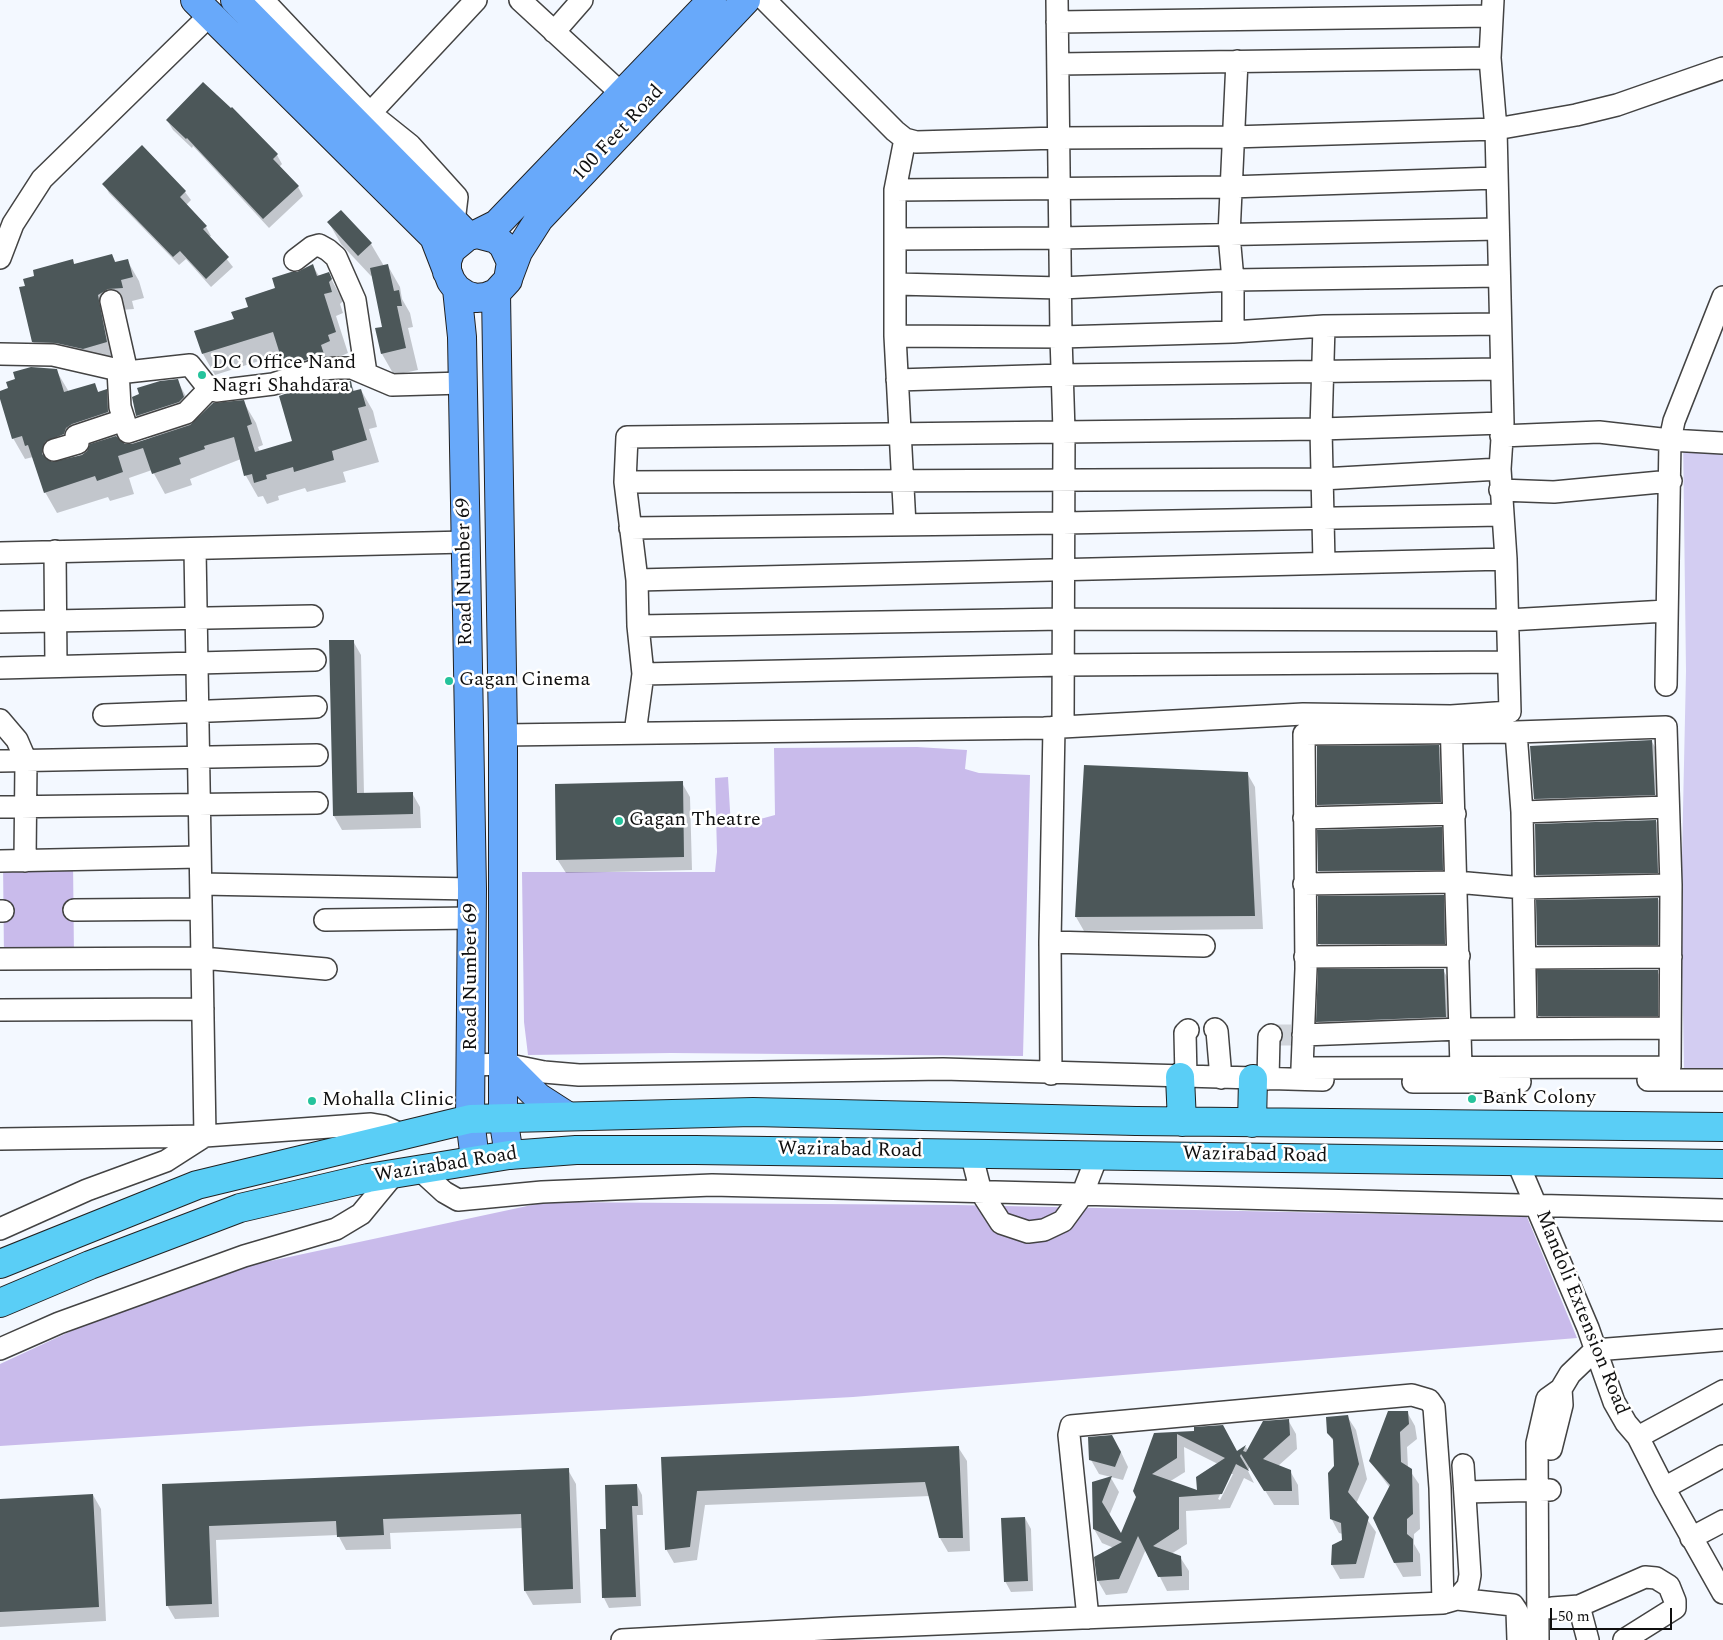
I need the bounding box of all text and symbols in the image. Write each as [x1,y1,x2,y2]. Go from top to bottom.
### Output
street label: 100 Feet Road [568,81,670,187]
place label: DC Office Nand Nagri Shahdara [212,352,356,399]
marker: DC Office Nand Nagri Shahdara [196,369,208,381]
street label: Road Number 69 [453,498,479,646]
place label: Gagan Cinema [459,669,590,693]
marker: Gagan Cinema [443,675,455,687]
place label: Gagan Theatre [629,809,761,833]
marker: Gagan Theatre [613,815,625,827]
street label: Road Number 69 [460,903,484,1051]
place label: Bank Colony [1482,1087,1596,1111]
place label: Mohalla Clinic [322,1089,454,1113]
marker: Bank Colony [1466,1093,1478,1105]
marker: Mohalla Clinic [306,1095,318,1107]
street label: Wazirabad Road [777,1138,923,1164]
street label: Wazirabad Road [373,1143,519,1189]
street label: Wazirabad Road [1182,1143,1328,1169]
street label: Mandoli Extension Road [1529,1207,1633,1419]
scale bar [1553,1598,1676,1630]
text: 50 m [1558,1605,1590,1628]

